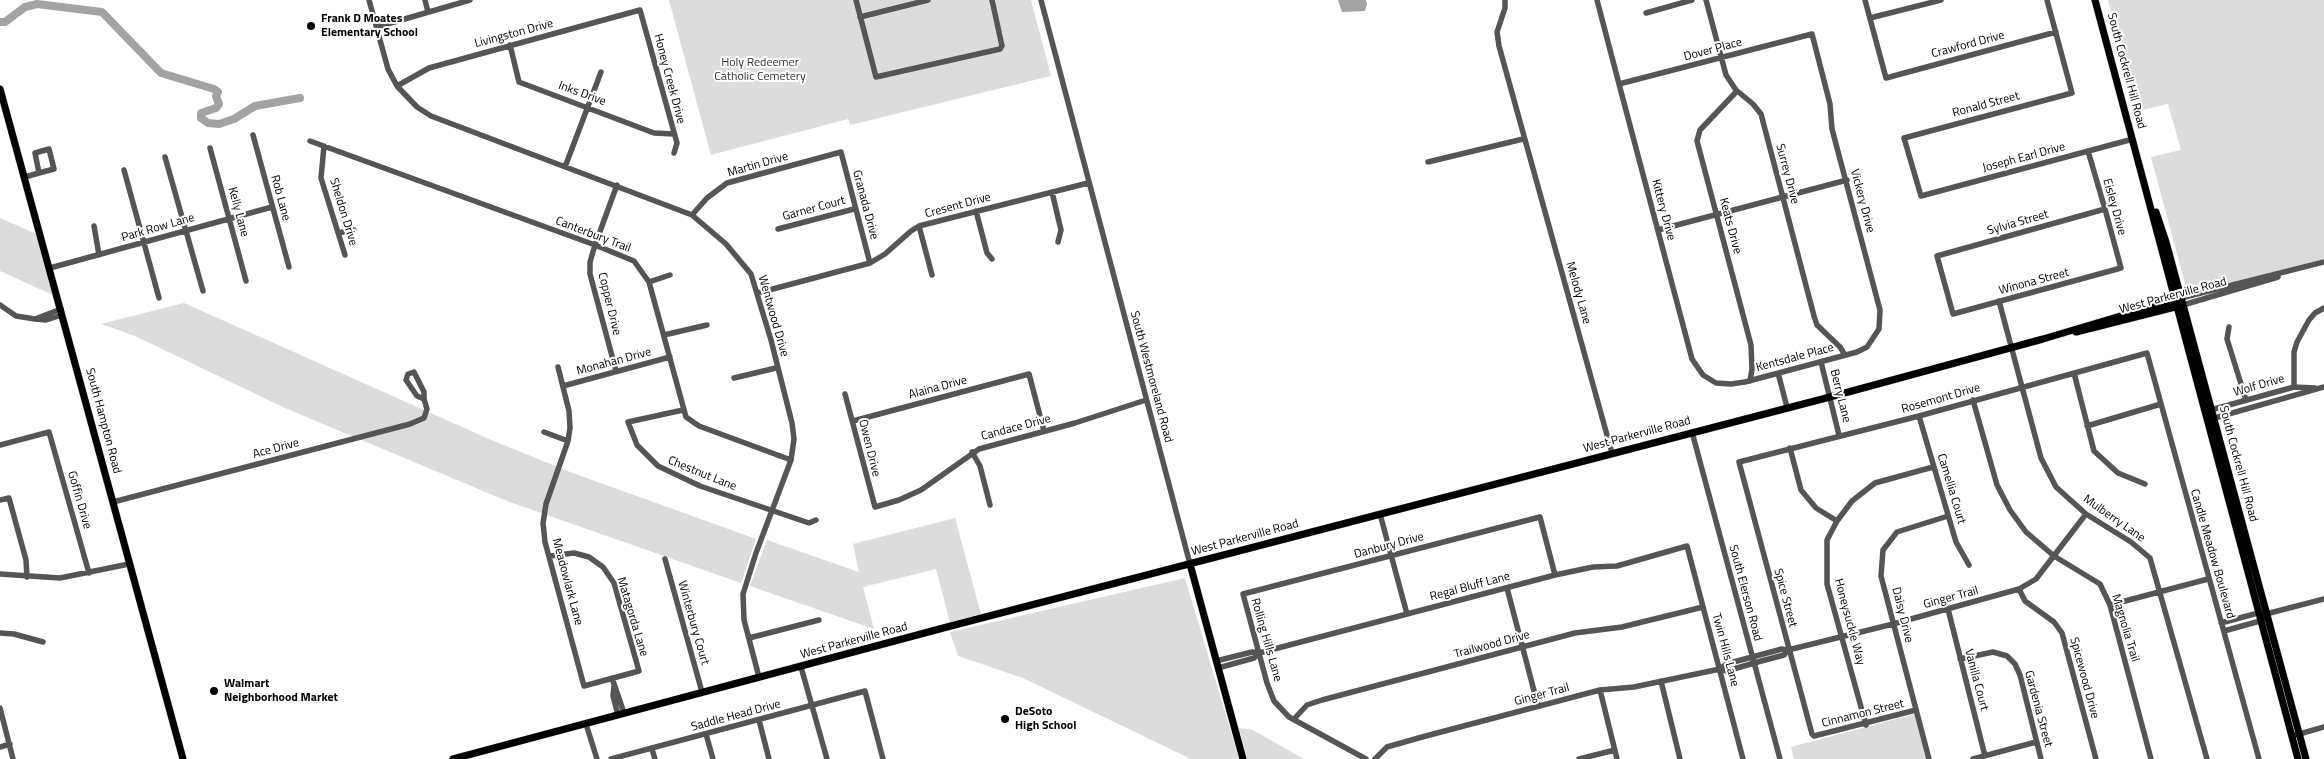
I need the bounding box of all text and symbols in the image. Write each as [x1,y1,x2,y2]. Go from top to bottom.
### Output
street label: South Cockrell Hill Road [2104,11,2148,131]
place label: Frank D Moates Elementary School [321,12,418,40]
street label: Livingston Drive [473,17,555,51]
marker: Frank D Moates Elementary School [305,20,317,32]
street label: Crawford Drive [1930,28,2006,62]
street label: Honey Creek Drive [650,32,688,126]
street label: Dover Place [1682,35,1744,65]
park label: Holy Redeemer Catholic Cemetery [714,56,806,84]
street label: Inks Drive [556,79,608,109]
street label: Ronald Street [1951,89,2021,121]
street label: Joseph Earl Drive [1981,140,2067,176]
street label: Surrey Drive [1772,142,1802,206]
street label: Martin Drive [726,149,790,181]
street label: Vickery Drive [1847,168,1877,234]
street label: Granada Drive [849,169,881,241]
street label: Rob Lane [267,174,293,222]
street label: Sheldon Drive [326,177,360,247]
street label: Eisley Drive [2099,177,2129,237]
street label: Kittery Drive [1648,178,1678,242]
street label: Kelly Lane [224,186,252,238]
street label: Cresent Drive [923,190,993,222]
street label: Garner Court [781,194,847,224]
street label: Keats Drive [1716,196,1744,256]
street label: Sylvia Street [1986,207,2050,239]
street label: Park Row Lane [120,211,196,245]
street label: Canterbury Trail [553,214,633,256]
street label: Melody Lane [1562,260,1594,326]
street label: Winona Street [1997,266,2071,298]
street label: Copper Drive [594,271,624,337]
street label: Wentwood Drive [754,274,792,358]
street label: West Parkerville Road [2118,275,2228,317]
street label: South Westmoreland Road [1127,310,1175,444]
street label: Kentsdale Place [1755,341,1835,375]
street label: Monahan Drive [575,345,653,379]
street label: South Hampton Road [82,367,124,475]
street label: Berry Lane [1826,368,1854,424]
street label: Wolf Drive [2232,372,2286,400]
street label: Alaina Drive [907,373,969,403]
street label: Rosemont Drive [1900,381,1982,417]
street label: South Cockrell Hill Road [2216,404,2260,524]
street label: Candace Drive [980,412,1052,444]
street label: West Parkerville Road [1582,414,1692,456]
street label: Owen Drive [855,418,883,478]
street label: Ace Drive [251,436,301,462]
street label: Camellia Court [1933,452,1969,526]
street label: Chestnut Lane [666,454,738,494]
street label: Goffin Drive [64,469,94,531]
street label: Candle Meadow Boulevard [2187,488,2237,620]
street label: Mulberry Lane [2080,492,2148,546]
street label: West Parkerville Road [1190,517,1300,559]
street label: Danbury Drive [1353,530,1425,562]
street label: Meadowlark Lane [548,537,586,627]
street label: South Elerson Road [1725,543,1765,643]
street label: Spice Street [1770,567,1800,629]
street label: Regal Bluff Lane [1428,569,1512,605]
street label: Matagorda Lane [613,576,651,658]
street label: Honeysuckle Way [1831,577,1867,667]
street label: Winterbury Court [674,579,712,667]
street label: Ginger Trail [1922,584,1980,612]
street label: Daisy Drive [1888,586,1916,644]
street label: Magnolia Trail [2108,592,2142,664]
street label: Rolling Hills Lane [1247,597,1285,683]
street label: Twin Hills Lane [1708,612,1742,688]
street label: West Parkerville Road [799,620,909,662]
street label: Trailwood Drive [1453,628,1531,662]
street label: Spicewood Drive [2066,636,2102,720]
street label: Vanilla Court [1961,648,1991,712]
street label: Gardenia Street [2021,669,2055,749]
place label: Walmart Neighborhood Market [224,677,338,705]
street label: Ginger Trail [1513,681,1571,709]
marker: Walmart Neighborhood Market [208,685,220,697]
street label: Saddle Head Drive [690,697,782,735]
street label: Cinnamon Street [1820,697,1906,731]
place label: DeSoto High School [1015,705,1076,733]
marker: DeSoto High School [999,713,1011,725]

